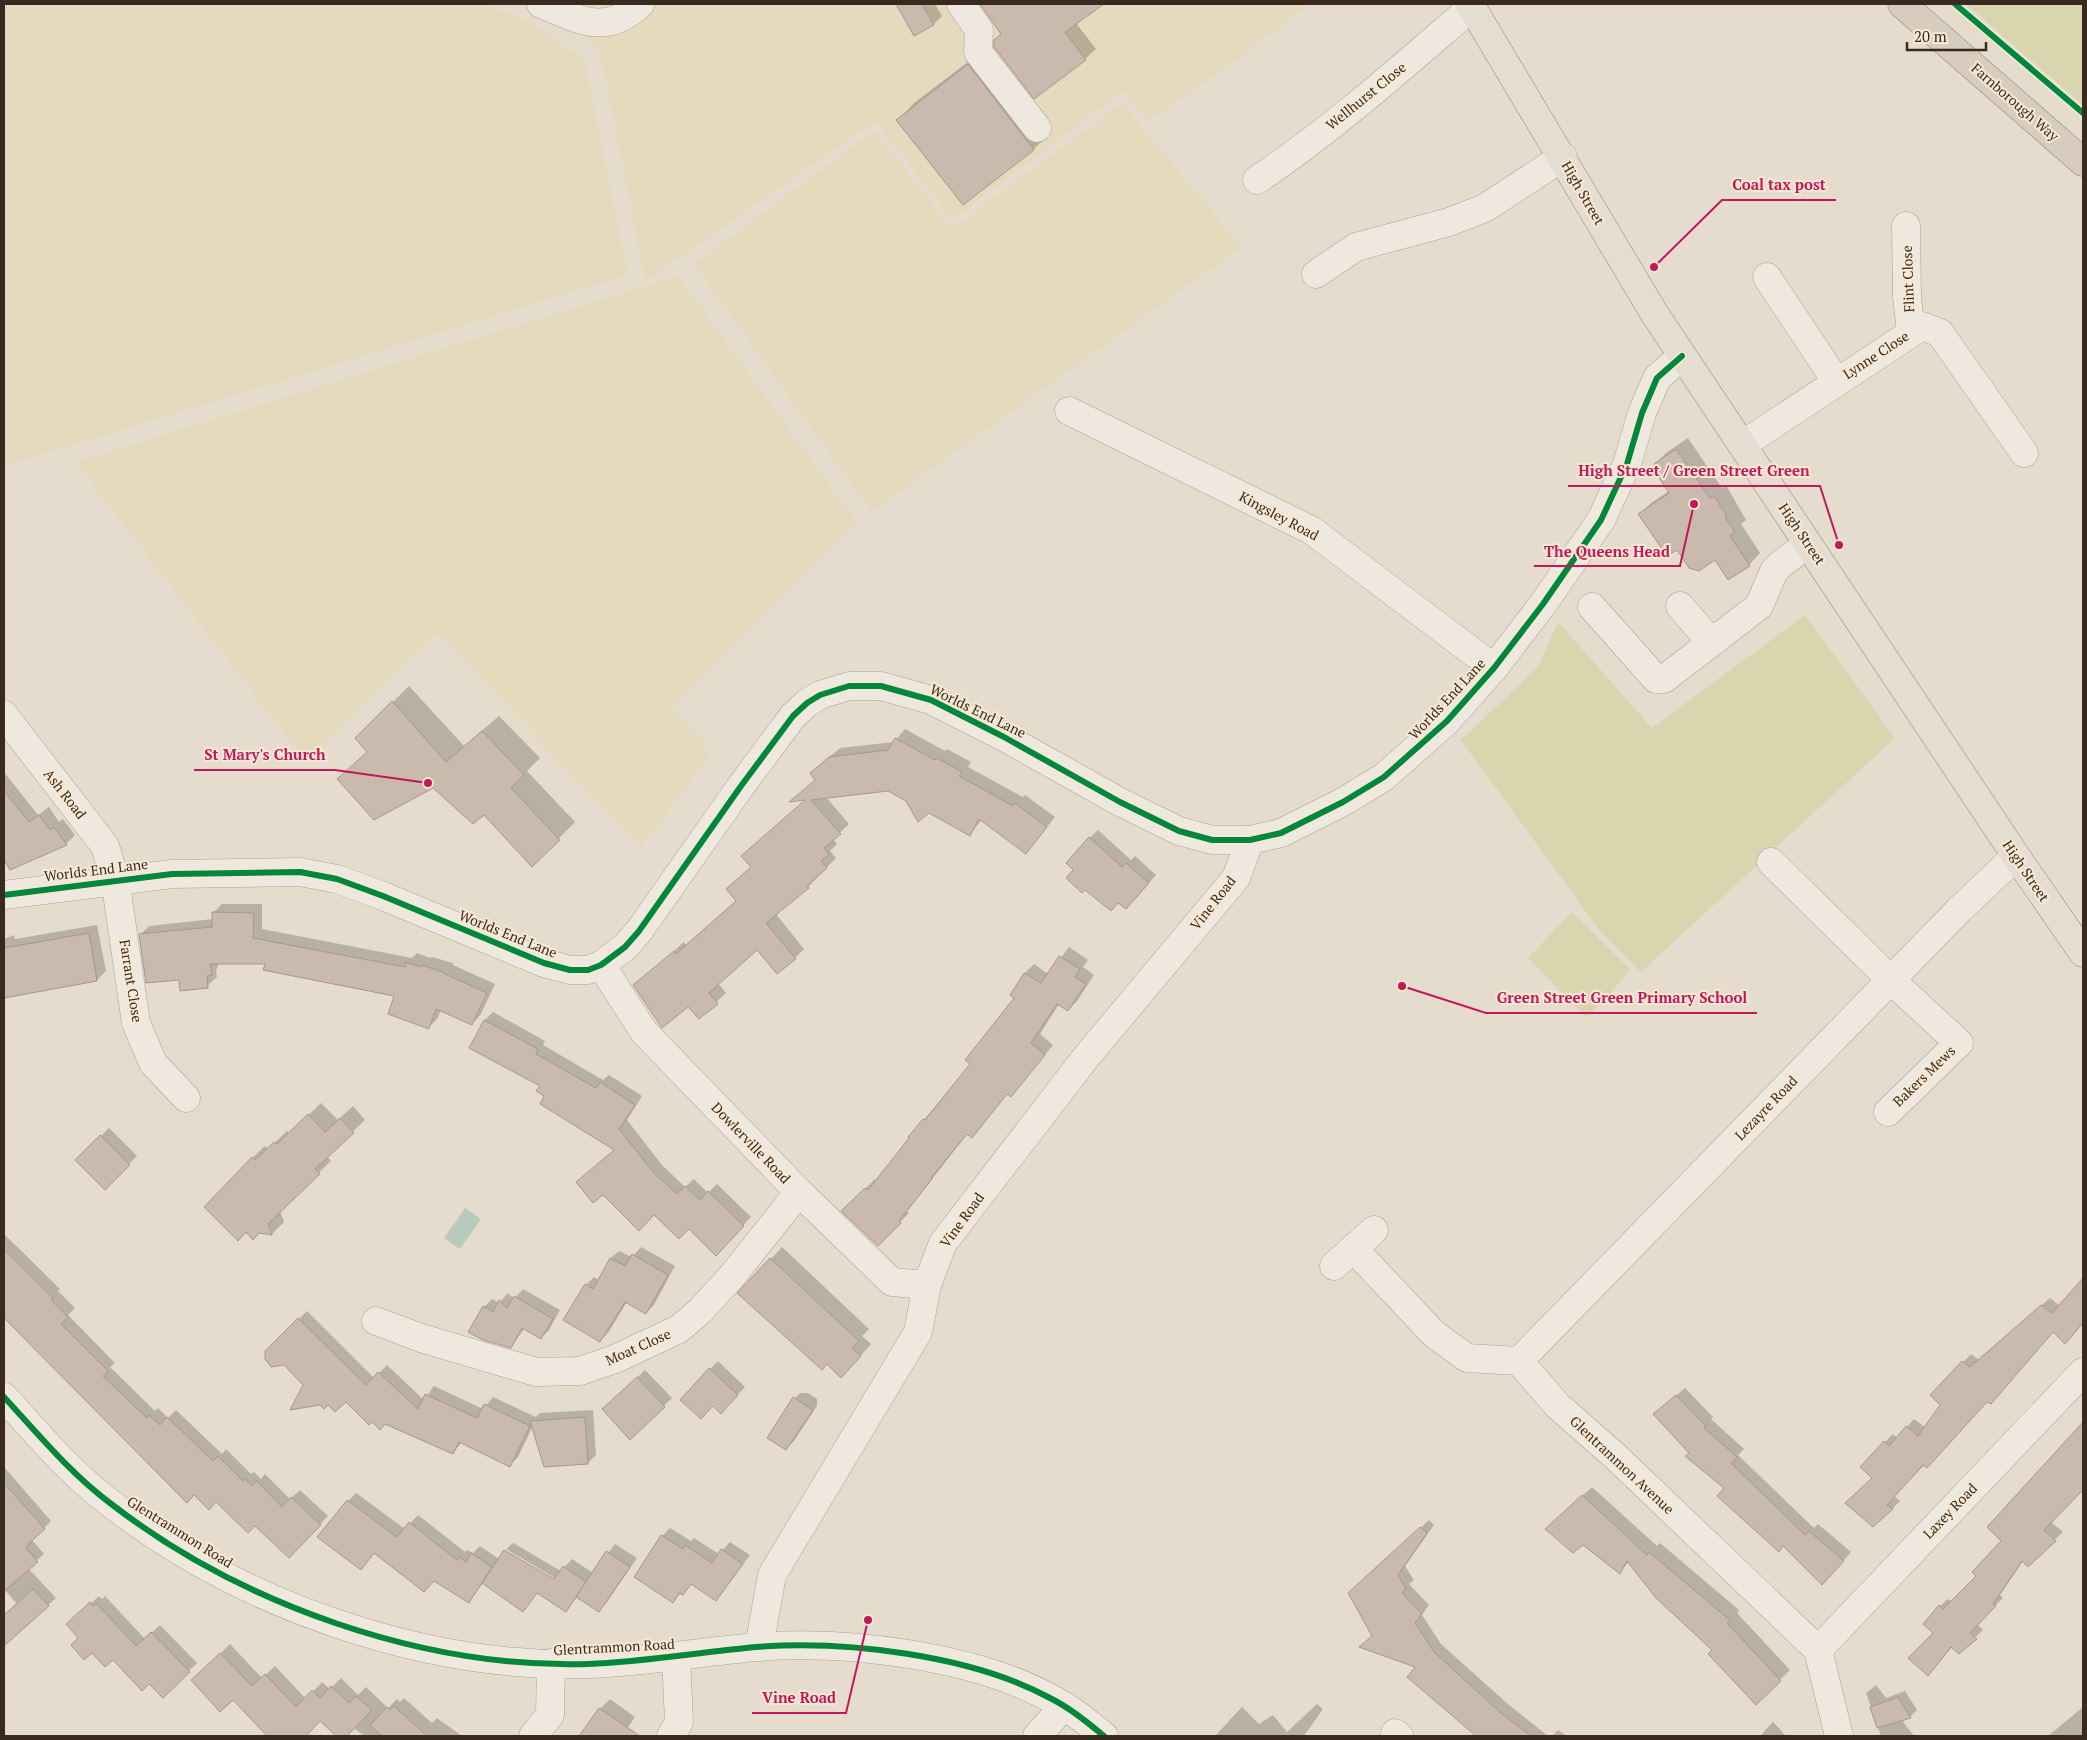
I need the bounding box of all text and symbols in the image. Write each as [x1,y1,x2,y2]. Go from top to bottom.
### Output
scale bar [1907,20,1986,52]
text: 20 m [1914,26,1947,46]
street label: Wellhurst Close [1322,57,1410,134]
street label: Farnborough Way [1968,58,2064,146]
street label: High Street [1558,157,1610,229]
callout: Coal tax post [1722,170,1836,200]
text: Coal tax post [1732,174,1826,194]
street label: Flint Close [1897,245,1918,313]
street label: Lynne Close [1839,326,1912,383]
callout: High Street / Green Street Green [1568,456,1820,486]
text: High Street / Green Street Green [1578,460,1810,480]
street label: Kingsley Road [1236,487,1323,545]
street label: High Street [1775,499,1831,569]
callout: The Queens Head [1534,536,1680,566]
text: The Queens Head [1544,541,1670,561]
street label: Worlds End Lane [1404,654,1489,743]
street label: Worlds End Lane [927,679,1029,742]
callout: St Mary's Church [194,740,335,770]
text: St Mary's Church [204,744,326,764]
street label: Ash Road [40,765,91,823]
street label: High Street [1999,836,2055,906]
street label: Worlds End Lane [43,854,149,885]
street label: Vine Road [1185,872,1240,934]
street label: Worlds End Lane [456,905,560,962]
street label: Farrant Close [116,938,147,1024]
callout: Green Street Green Primary School [1486,983,1757,1013]
text: Green Street Green Primary School [1497,987,1747,1007]
street label: Bakers Mews [1888,1041,1959,1110]
street label: Lezayre Road [1730,1071,1801,1144]
street label: Dowlerville Road [708,1098,795,1188]
street label: Vine Road [935,1188,988,1251]
street label: Moat Close [602,1324,673,1369]
street label: Glentrammon Avenue [1566,1411,1679,1518]
street label: Laxey Road [1918,1479,1981,1543]
street label: Glentrammon Road [124,1491,237,1572]
street label: Glentrammon Road [553,1634,675,1659]
callout: Vine Road [752,1683,846,1713]
text: Vine Road [762,1687,836,1707]

